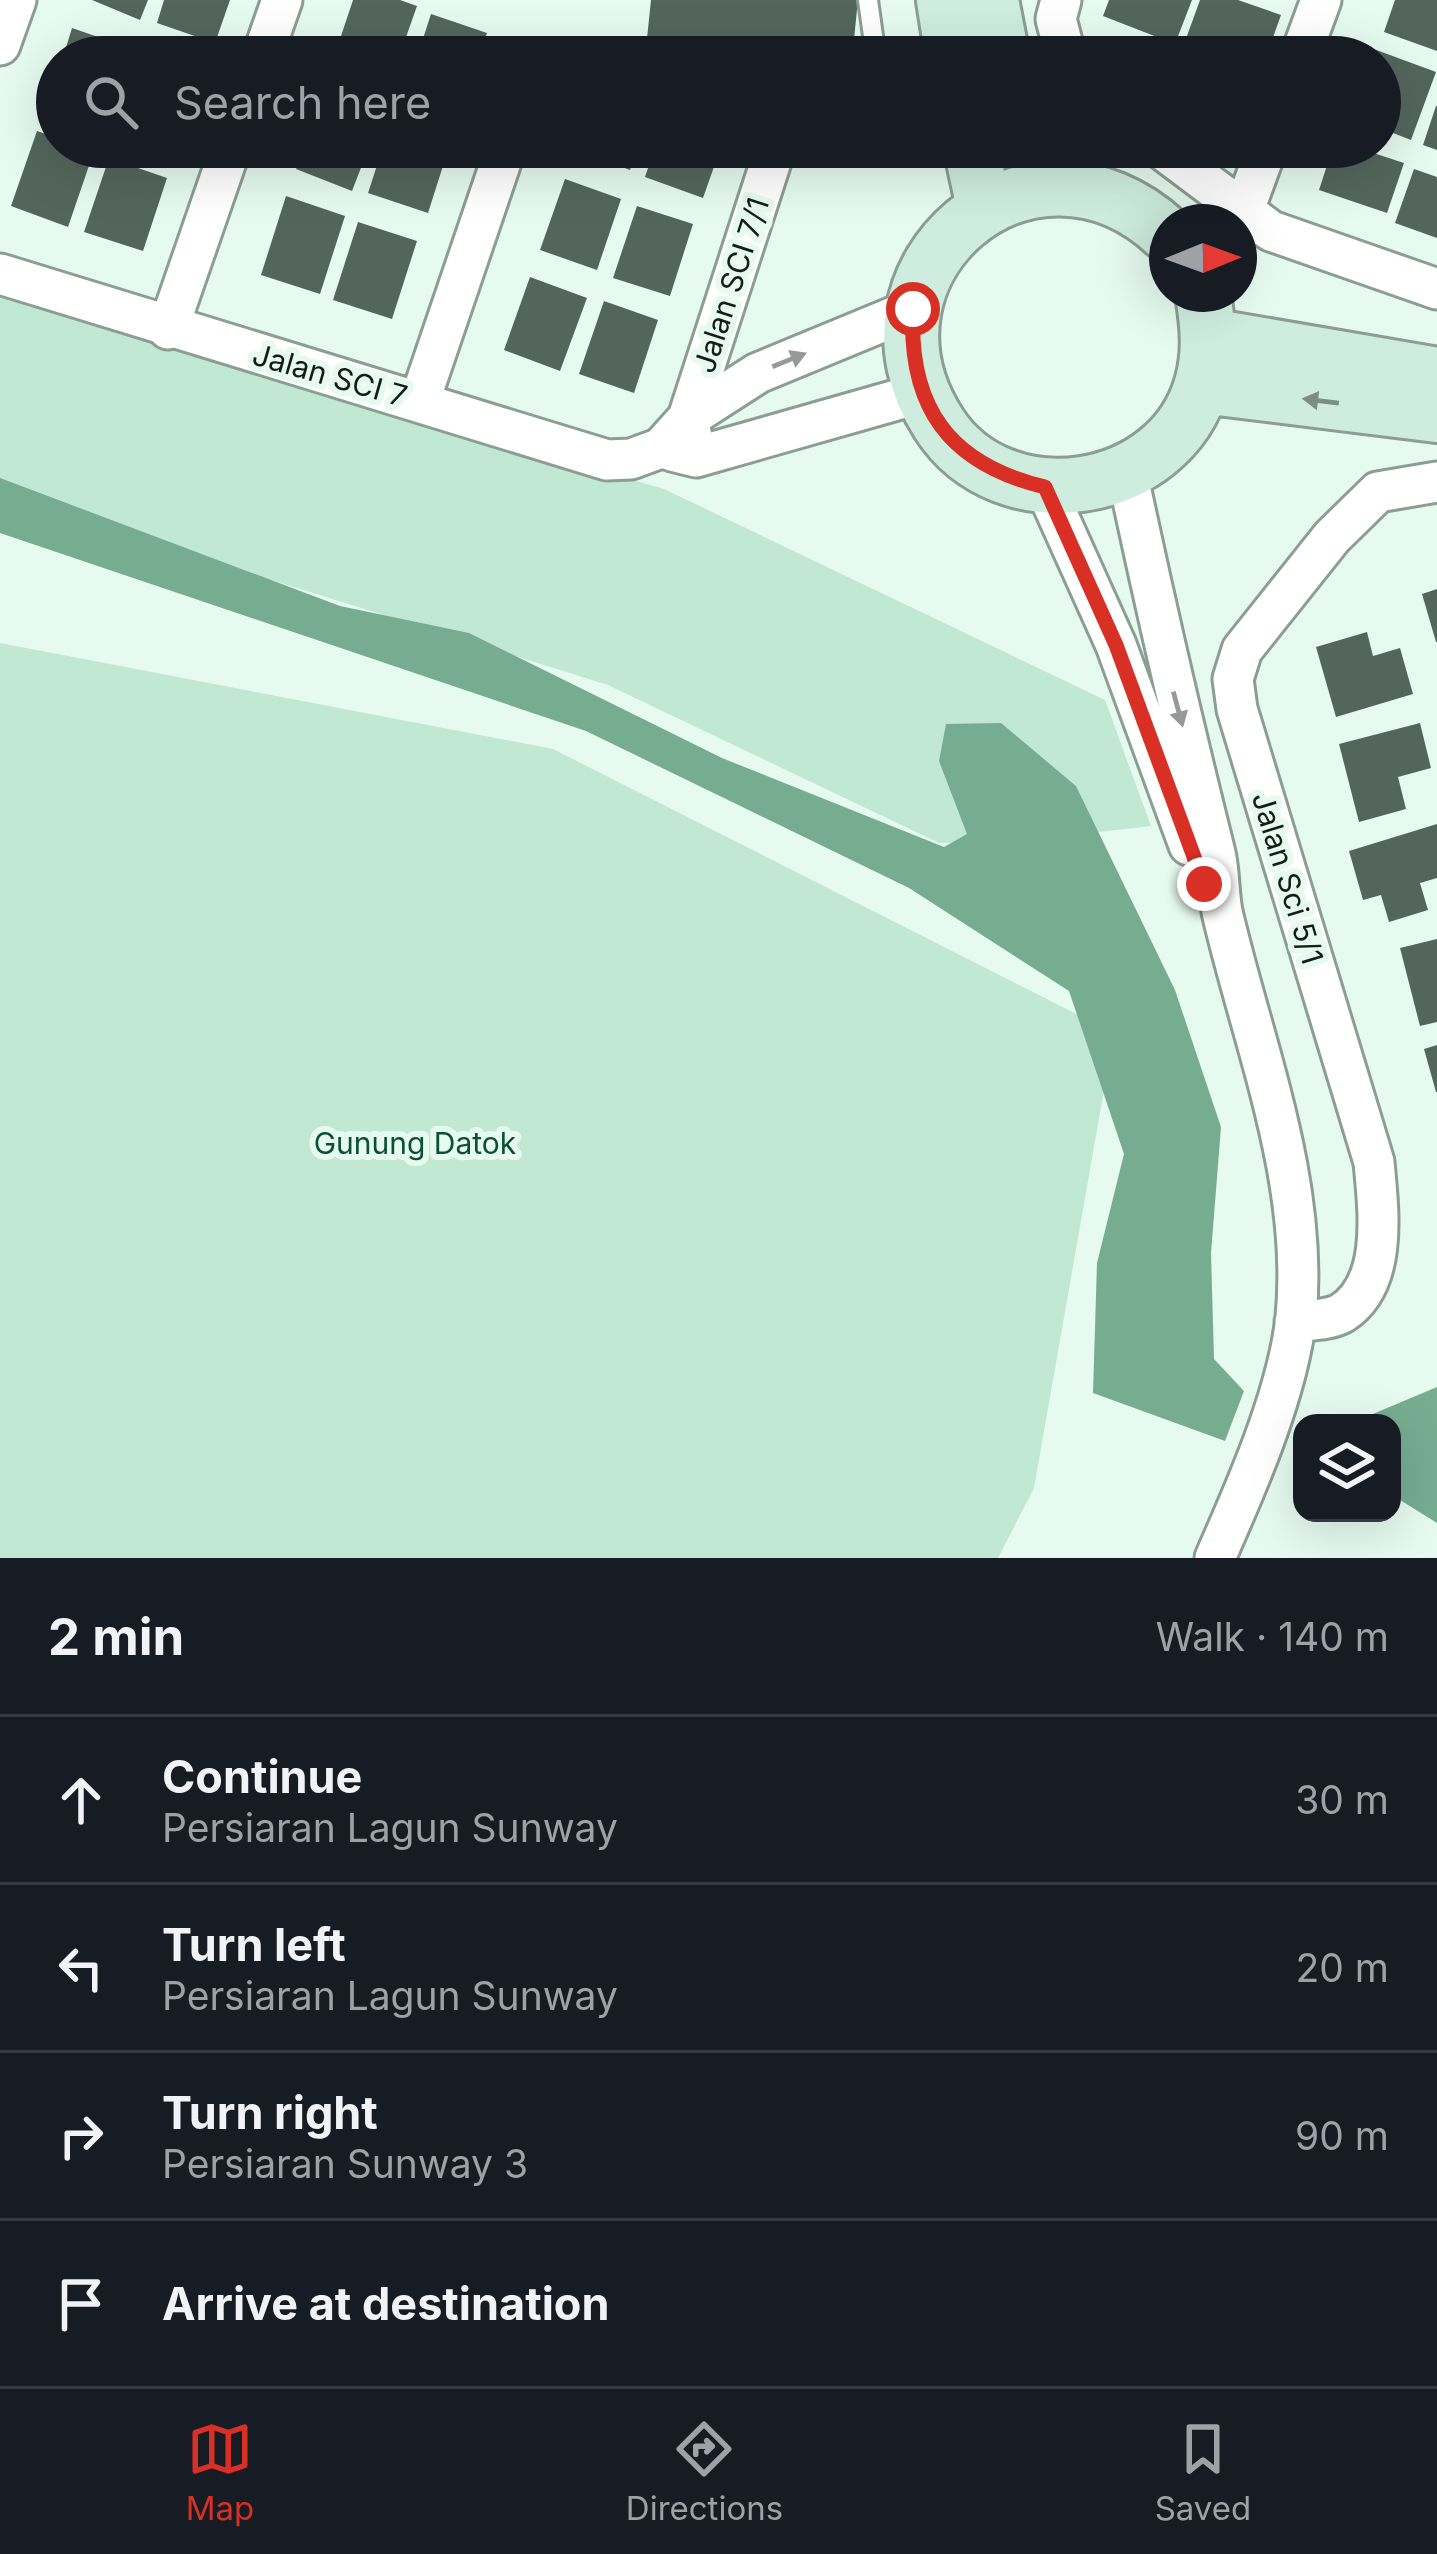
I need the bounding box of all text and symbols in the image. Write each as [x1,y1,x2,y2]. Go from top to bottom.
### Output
search box [36,36,1401,168]
icon: search [78,69,144,135]
text: Search here [174,75,431,130]
street label: Jalan SCI 7/1 [686,193,776,377]
north arrow [1149,204,1257,312]
route start [886,282,940,336]
street label: Jalan SCI 7 [249,336,411,414]
one-way arrow [772,350,808,369]
one-way arrow [1302,391,1339,410]
one-way arrow [1170,691,1189,728]
street label: Jalan Sci 5/1 [1245,788,1331,968]
route end [1177,857,1231,911]
park label: Gunung Datok [314,1125,517,1161]
map controls [1293,1414,1401,1522]
button: layers [1293,1414,1401,1522]
text: 2 min [48,1606,184,1667]
text: Walk · 140 m [1156,1613,1389,1660]
text: Continue [162,1749,362,1804]
icon: ahead [48,1767,114,1833]
text: 30 m [1295,1776,1389,1823]
text: Persiaran Lagun Sunway [162,1804,618,1851]
text: Turn left [162,1917,346,1972]
icon: left [48,1935,114,2001]
text: 20 m [1295,1944,1389,1991]
text: Persiaran Lagun Sunway [162,1972,618,2019]
text: Turn right [162,2085,378,2140]
icon: right [48,2103,114,2169]
text: 90 m [1295,2112,1389,2159]
text: Persiaran Sunway 3 [162,2140,528,2187]
icon: arrive [48,2271,114,2337]
text: Arrive at destination [162,2276,609,2331]
tab: Map [186,2416,254,2528]
tab: Directions [626,2416,783,2528]
tab: Saved [1155,2416,1251,2528]

